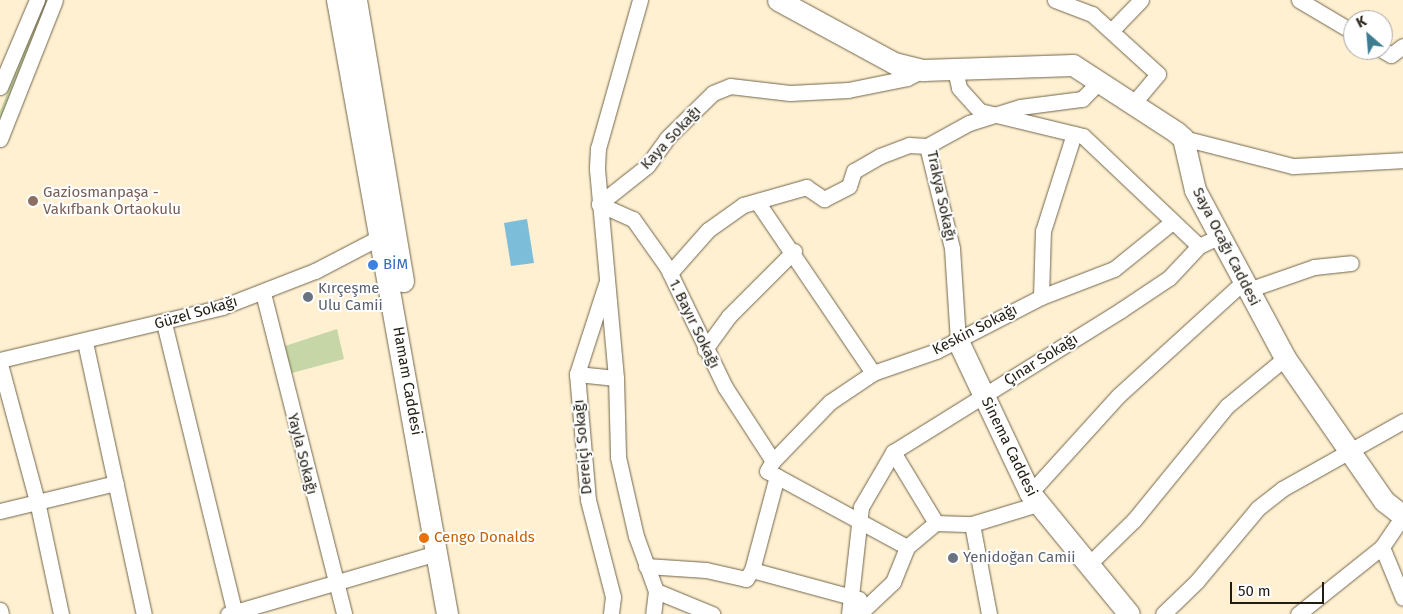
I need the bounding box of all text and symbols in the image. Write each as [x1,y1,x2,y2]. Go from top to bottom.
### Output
north arrow [1343,10,1393,60]
text: K [1354,12,1369,32]
street label: Kaya Sokağı [637,102,705,174]
street label: Trakya Sokağı [923,149,959,243]
place label: Gaziosmanpaşa - Vakıfbank Ortaokulu [43,183,181,218]
street label: Saya Ocağı Caddesi [1188,185,1264,309]
marker: Gaziosmanpaşa - Vakıfbank Ortaokulu [27,195,39,207]
place label: BİM [383,256,408,274]
marker: BİM [367,259,379,271]
street label: 1. Bayır Sokağı [665,276,723,372]
place label: Kırçeşme Ulu Camii [318,279,383,314]
marker: Kırçeşme Ulu Camii [302,291,314,303]
street label: Güzel Sokağı [152,293,240,333]
street label: Keskin Sokağı [930,301,1020,359]
street label: Hamam Caddesi [389,325,425,437]
street label: Çınar Sokağı [1001,330,1081,390]
street label: Sinema Caddesi [977,394,1041,500]
street label: Dereiçi Sokağı [570,399,596,495]
street label: Yayla Sokağı [283,411,321,497]
place label: Cengo Donalds [434,529,535,547]
marker: Cengo Donalds [418,532,430,544]
place label: Yenidoğan Camii [963,549,1075,567]
marker: Yenidoğan Camii [947,552,959,564]
scale bar [1233,572,1327,604]
text: 50 m [1238,582,1271,600]

